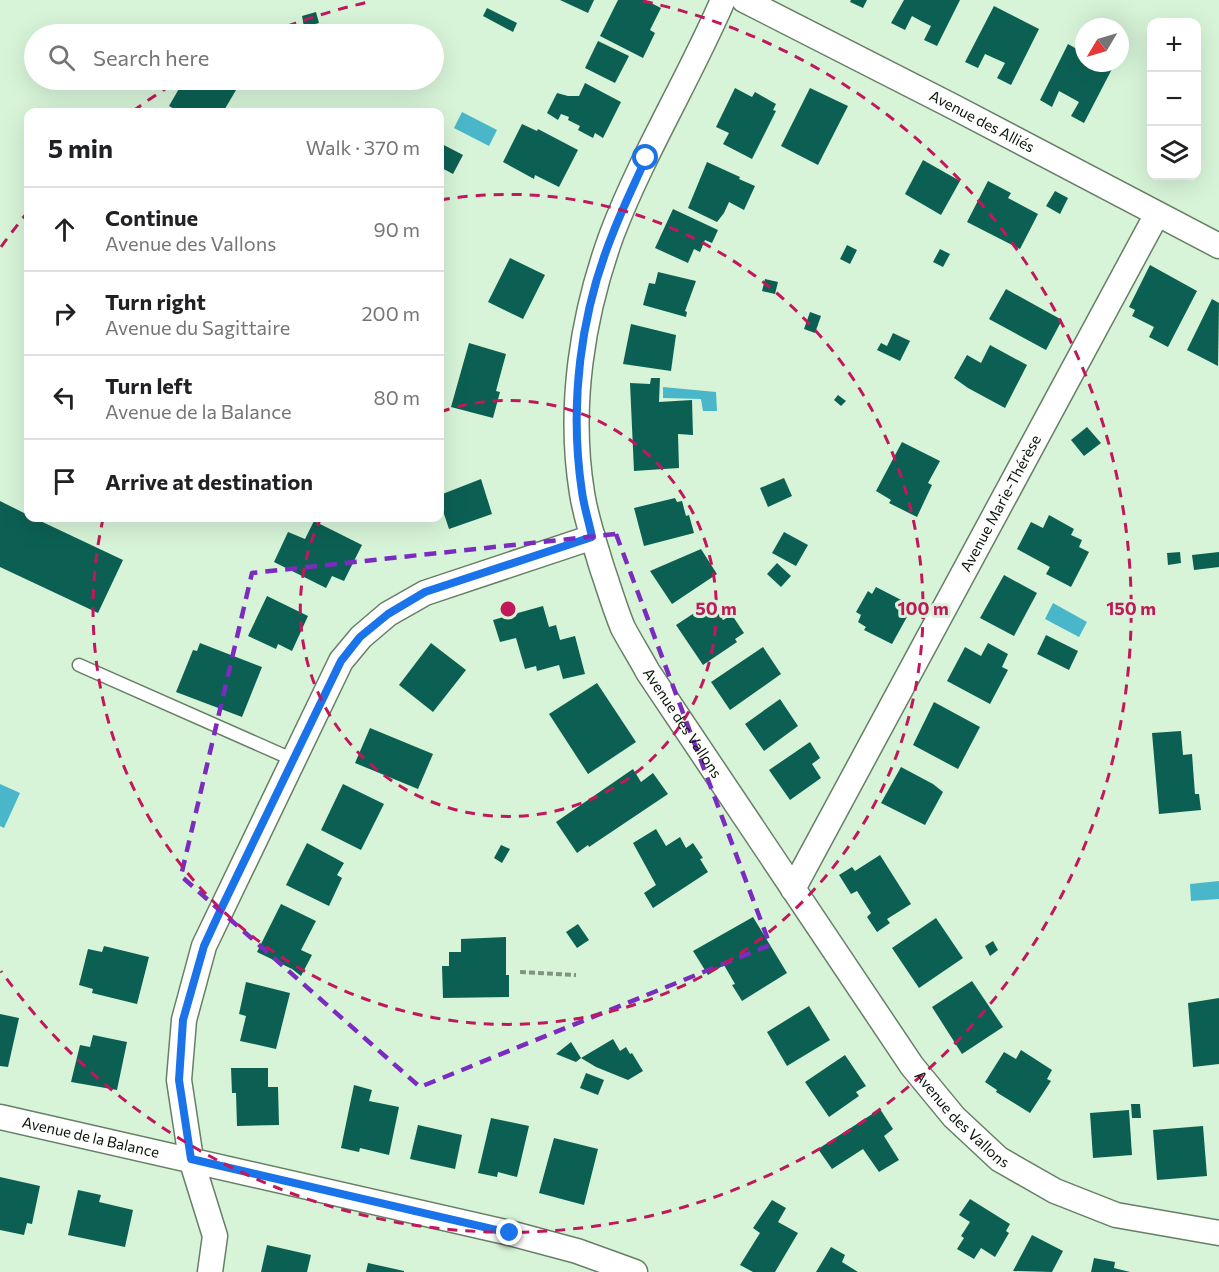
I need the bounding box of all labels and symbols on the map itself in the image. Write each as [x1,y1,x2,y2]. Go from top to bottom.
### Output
north arrow [1075,18,1129,72]
street label: Avenue des Alliés [927,86,1038,156]
route start [632,144,658,170]
street label: Avenue Marie-Thérèse [956,431,1044,575]
text: 50 m [695,597,737,619]
text: 100 m [897,597,949,619]
text: 150 m [1106,597,1156,619]
centre of rings [498,599,518,619]
street label: Avenue des Vallons [640,664,726,781]
street label: Avenue des Vallons [912,1067,1013,1171]
street label: Avenue de la Balance [21,1112,161,1161]
route end [496,1219,522,1245]

